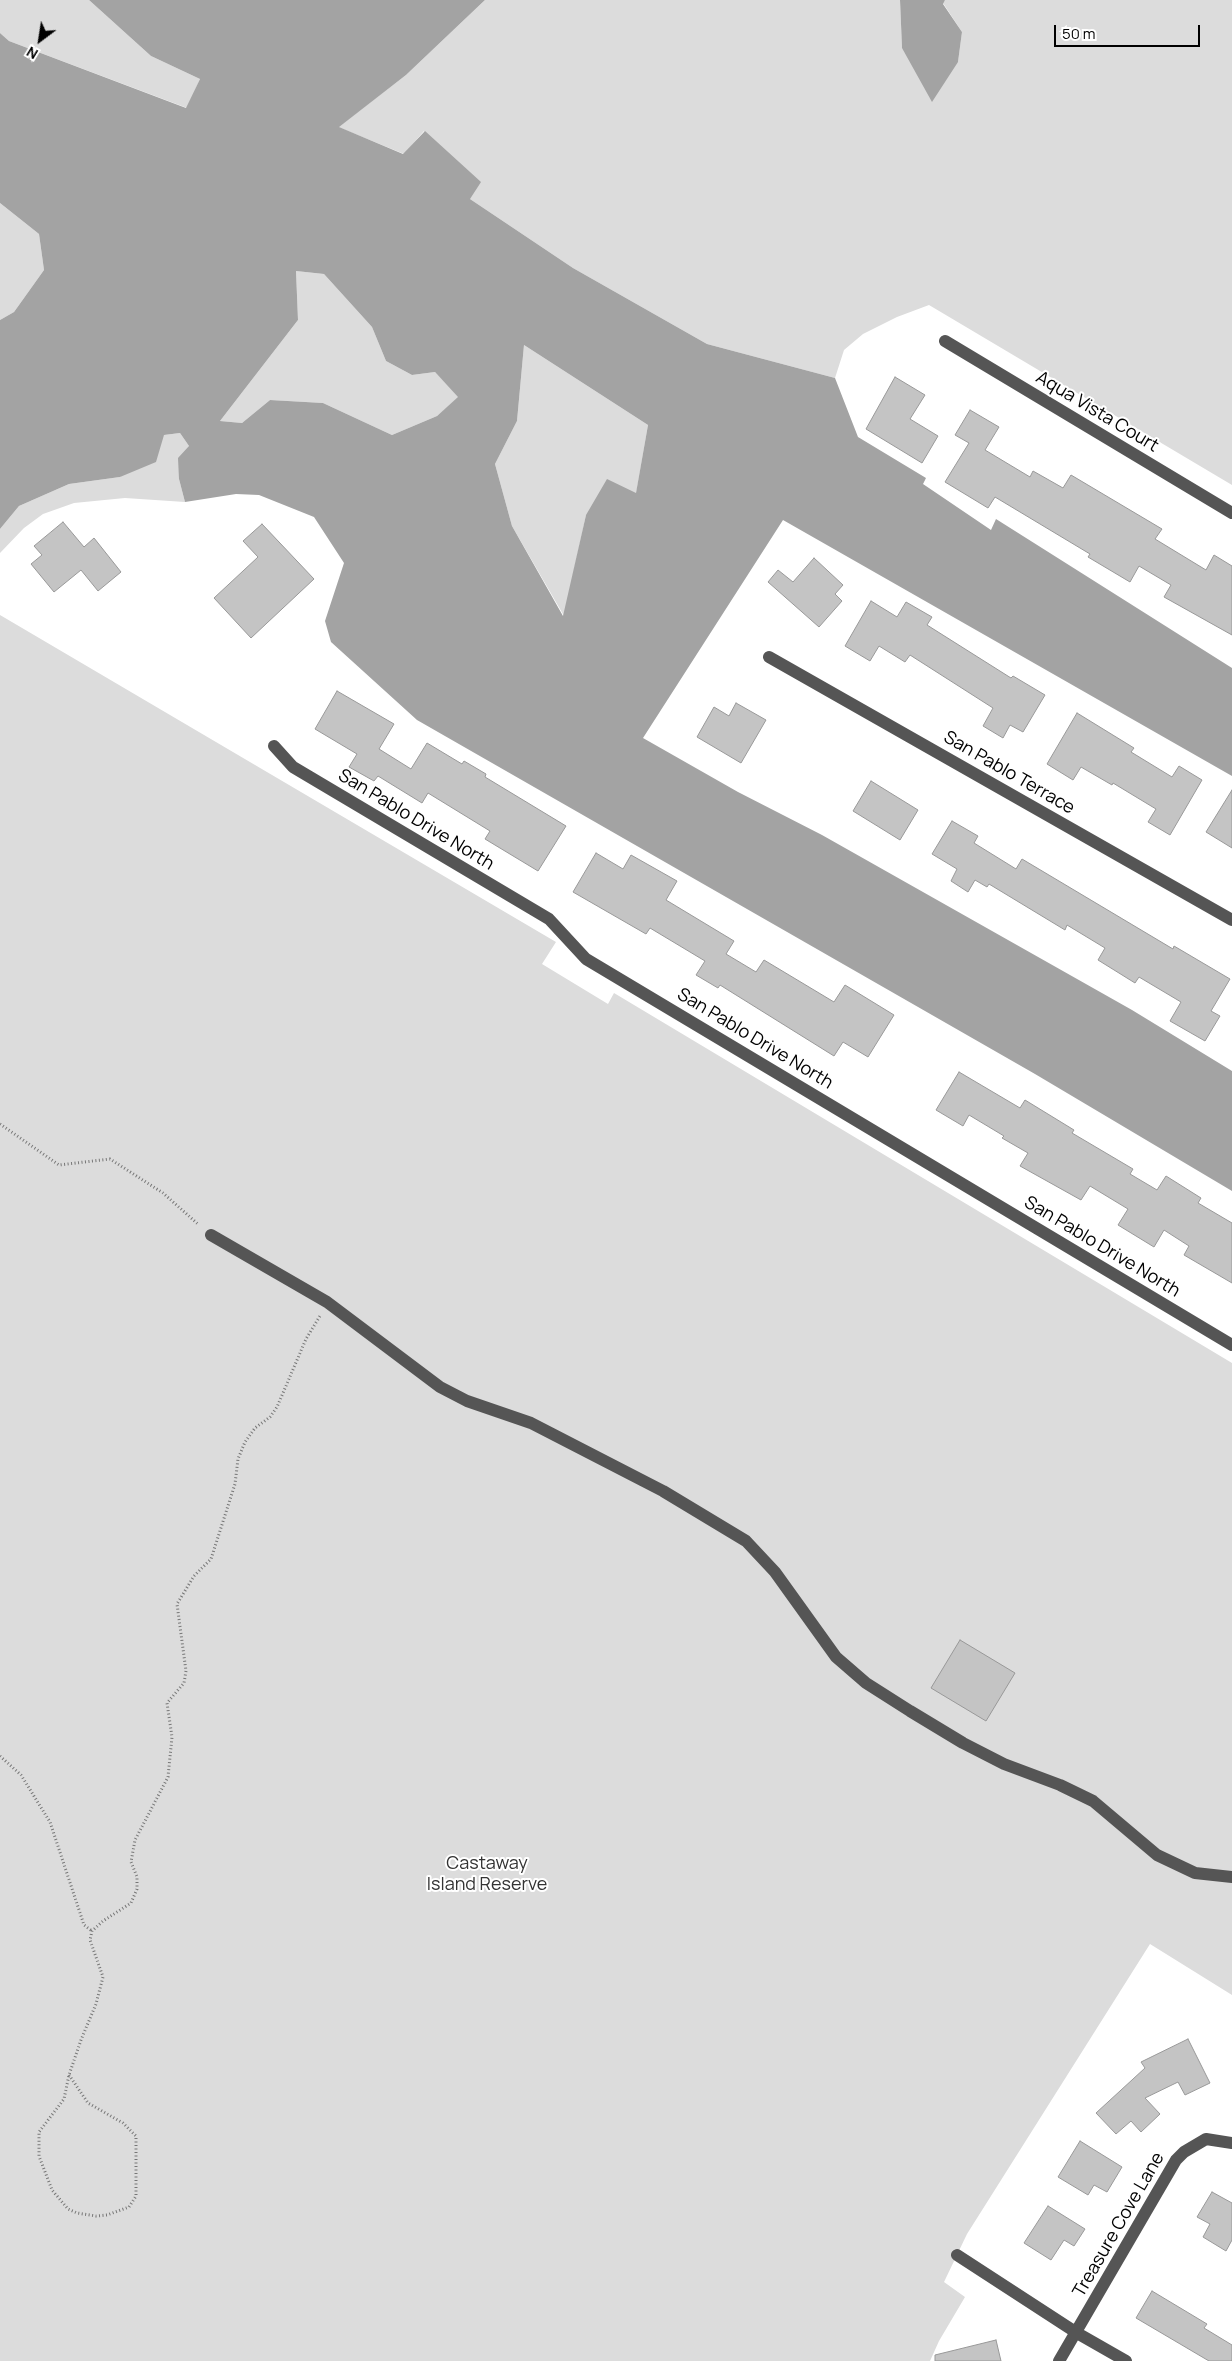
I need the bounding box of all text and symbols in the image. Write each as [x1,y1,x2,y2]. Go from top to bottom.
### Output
north arrow [15,15,65,65]
scale bar [1057,15,1203,47]
text: 50 m [1062,23,1096,44]
text: N [23,43,41,64]
street label: Aqua Vista Court [1032,367,1162,457]
street label: San Pablo Terrace [940,727,1078,819]
street label: San Pablo Drive North [334,765,498,875]
street label: San Pablo Drive North [673,984,837,1094]
street label: San Pablo Drive North [1020,1192,1184,1302]
park label: Castaway Island Reserve [427,1853,547,1896]
street label: Treasure Cove Lane [1069,2149,1169,2301]

